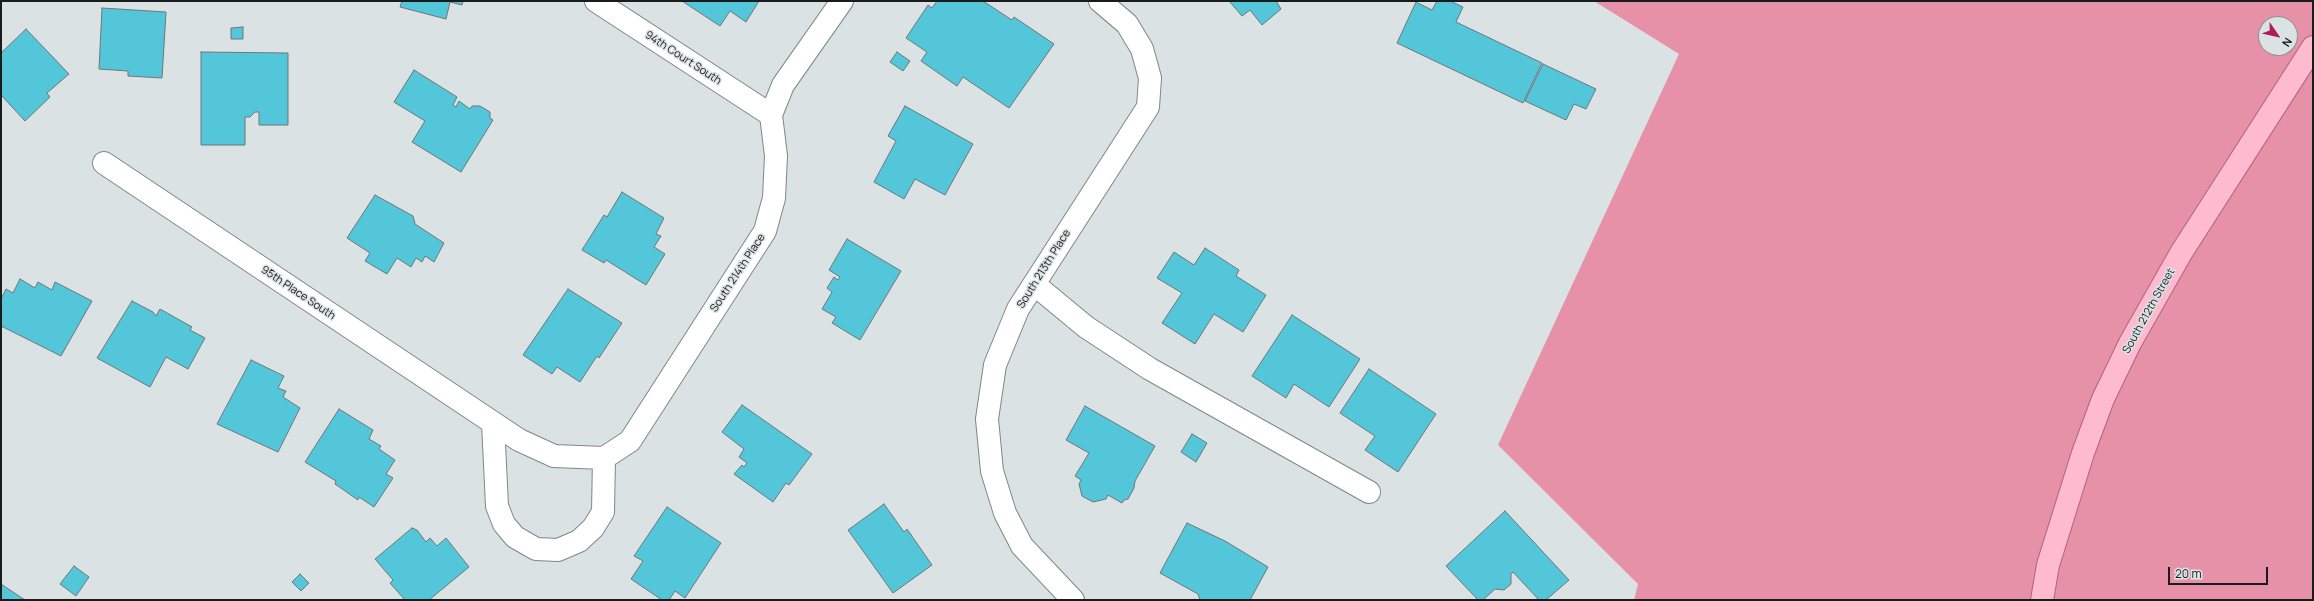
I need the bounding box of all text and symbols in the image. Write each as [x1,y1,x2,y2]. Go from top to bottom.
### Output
north arrow [2258,16,2298,56]
street label: 94th Court South [642,28,724,88]
text: N [2279,35,2296,50]
street label: South 213th Place [1014,227,1074,311]
street label: South 214th Place [708,231,768,315]
street label: 95th Place South [258,263,338,323]
street label: South 212th Street [2120,266,2178,356]
scale bar [2170,559,2270,585]
text: 20 m [2175,565,2202,582]

